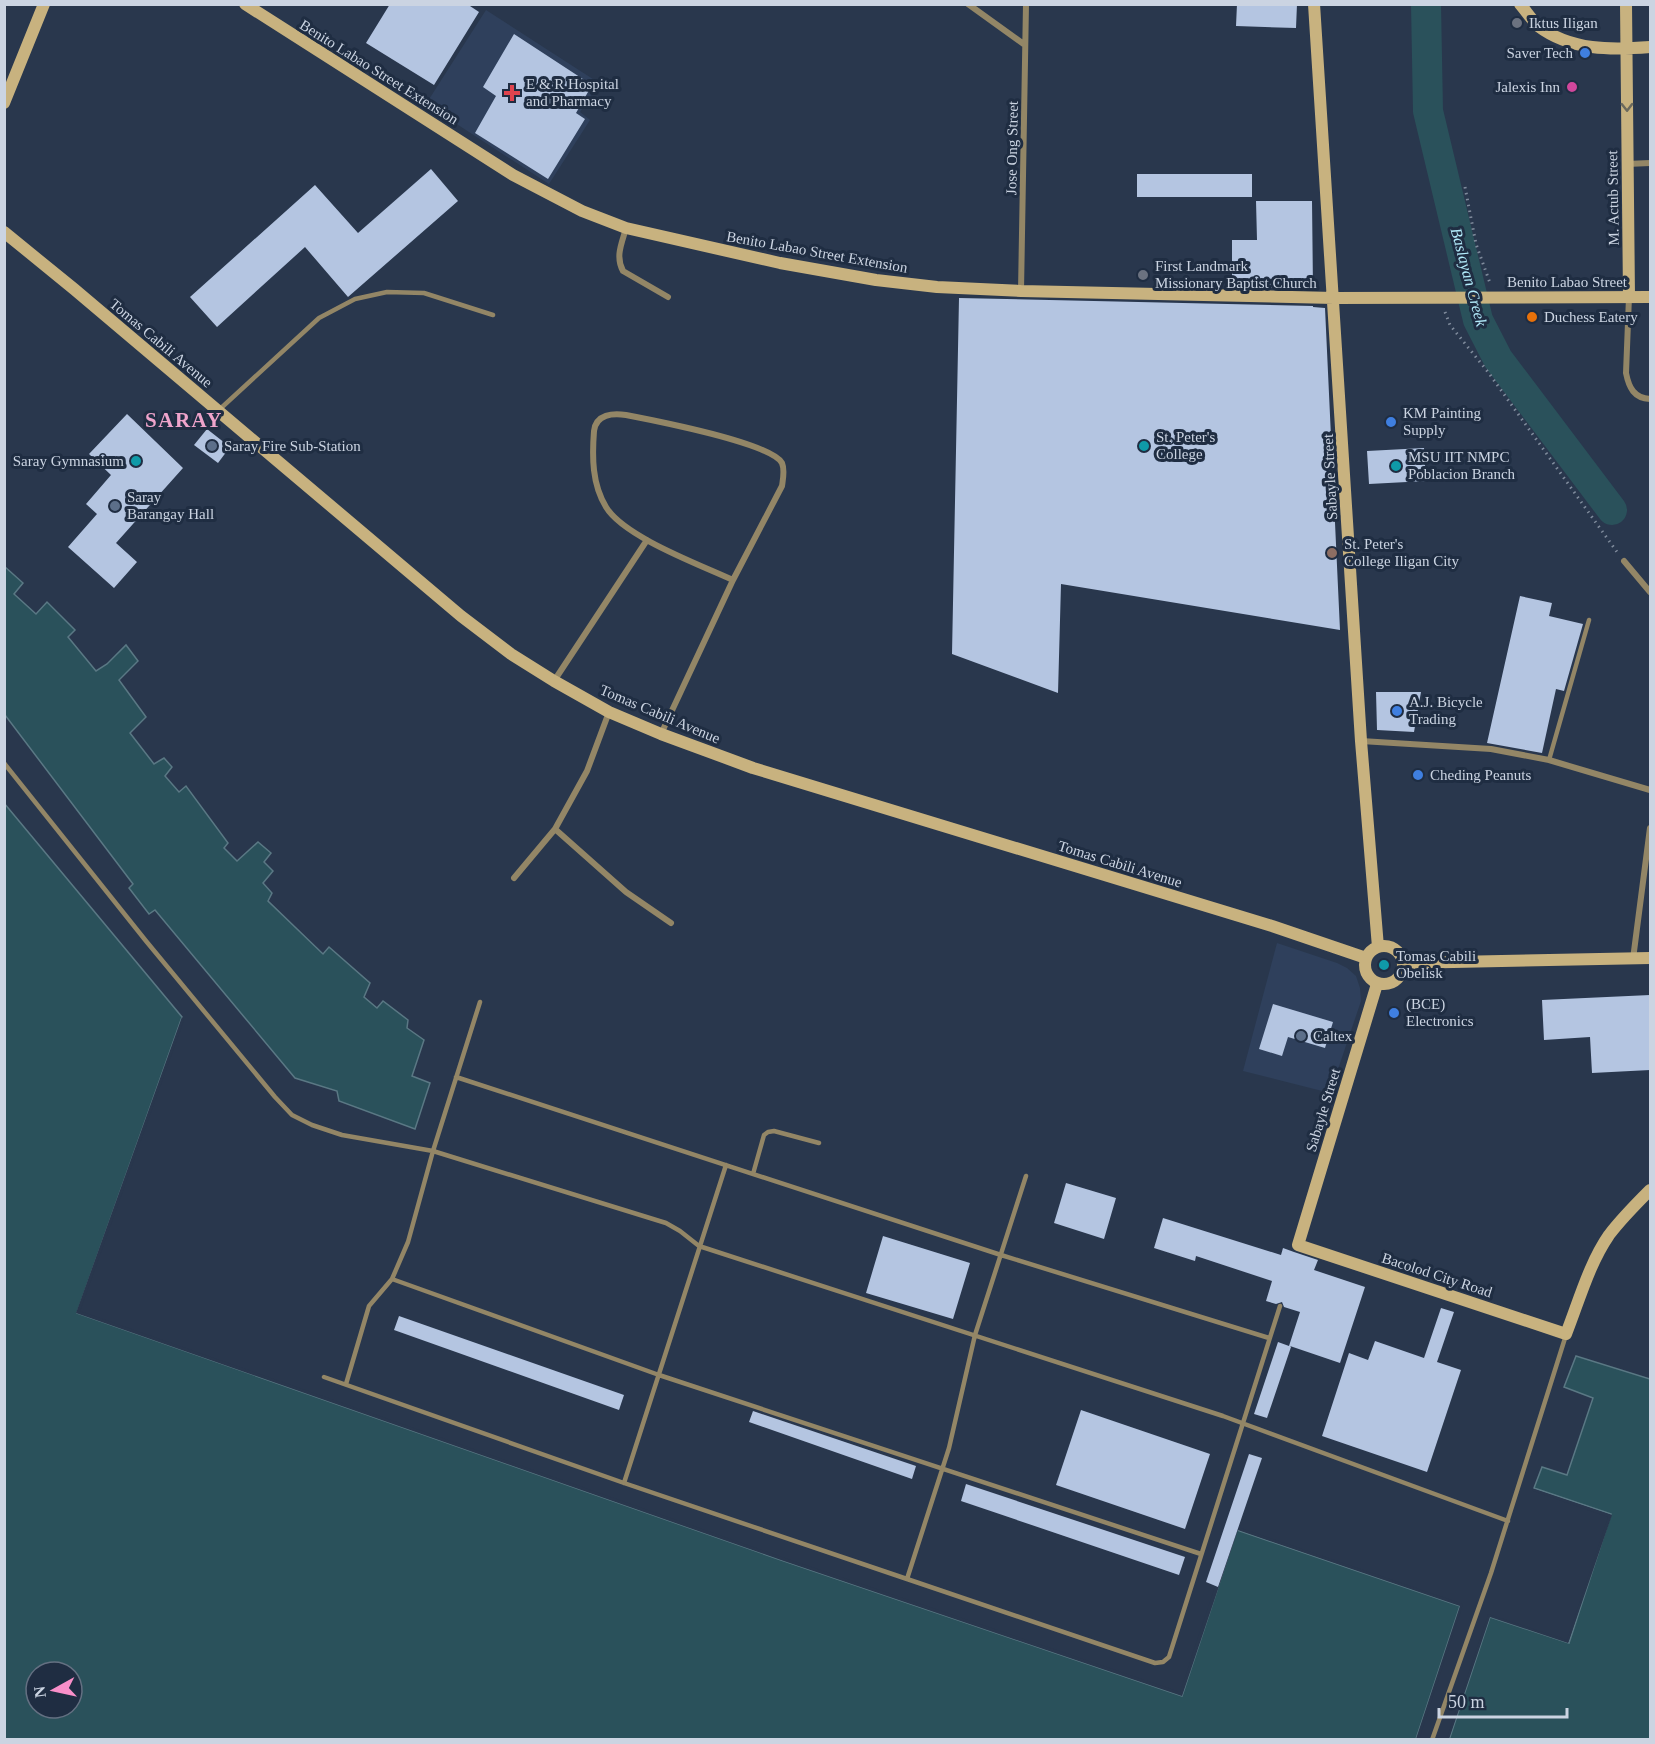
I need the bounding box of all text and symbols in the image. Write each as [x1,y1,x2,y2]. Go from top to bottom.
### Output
place label: Iktus Iligan [1529,15,1598,31]
marker: Iktus Iligan [1510,16,1524,30]
street label: Benito Labao Street Extension [297,17,462,128]
place label: Saver Tech [1506,45,1574,61]
marker: Saver Tech [1578,46,1592,60]
place label: E & R Hospital and Pharmacy [526,76,619,109]
place label: Jalexis Inn [1495,79,1560,95]
marker: Jalexis Inn [1565,80,1579,94]
marker: E & R Hospital and Pharmacy [503,84,521,102]
street label: Jose Ong Street [1003,100,1021,195]
one-way arrow [1621,103,1633,112]
street label: M. Actub Street [1604,149,1622,246]
water label: Baslayan Creek [1447,226,1491,329]
street label: Benito Labao Street Extension [725,228,909,276]
place label: First Landmark Missionary Baptist Church [1155,258,1317,291]
marker: First Landmark Missionary Baptist Church [1136,268,1150,282]
street label: Benito Labao Street [1507,274,1628,290]
street label: Tomas Cabili Avenue [107,296,216,391]
place label: Duchess Eatery [1544,309,1638,325]
marker: Duchess Eatery [1525,310,1539,324]
place label: KM Painting Supply [1403,405,1481,438]
district label: SARAY [145,408,223,432]
marker: KM Painting Supply [1384,415,1398,429]
place label: St. Peter's College [1156,429,1216,462]
street label: Sabayle Street [1320,433,1340,520]
place label: Saray Fire Sub-Station [224,438,361,454]
marker: Saray Fire Sub-Station [205,439,219,453]
marker: St. Peter's College [1137,439,1151,453]
place label: MSU IIT NMPC Poblacion Branch [1408,449,1516,482]
place label: Saray Gymnasium [13,453,124,469]
marker: Saray Gymnasium [129,454,143,468]
marker: MSU IIT NMPC Poblacion Branch [1389,459,1403,473]
place label: Saray Barangay Hall [127,489,214,522]
marker: Saray Barangay Hall [108,499,122,513]
place label: St. Peter's College Iligan City [1344,536,1459,569]
marker: St. Peter's College Iligan City [1325,546,1339,560]
street label: Tomas Cabili Avenue [598,682,723,747]
place label: A.J. Bicycle Trading [1409,694,1483,727]
marker: A.J. Bicycle Trading [1390,704,1404,718]
place label: Cheding Peanuts [1430,767,1531,783]
marker: Cheding Peanuts [1411,768,1425,782]
street label: Tomas Cabili Avenue [1056,838,1184,891]
place label: Tomas Cabili Obelisk [1396,948,1476,981]
marker: Tomas Cabili Obelisk [1377,958,1391,972]
place label: (BCE) Electronics [1406,996,1474,1029]
marker: (BCE) Electronics [1387,1006,1401,1020]
place label: Caltex [1313,1028,1353,1044]
marker: Caltex [1294,1029,1308,1043]
street label: Sabayle Street [1303,1066,1343,1154]
street label: Bacolod City Road [1380,1250,1495,1301]
north arrow [24,1660,84,1720]
scale bar [1439,1681,1566,1719]
text: N [30,1685,49,1699]
text: 50 m [1448,1692,1485,1712]

